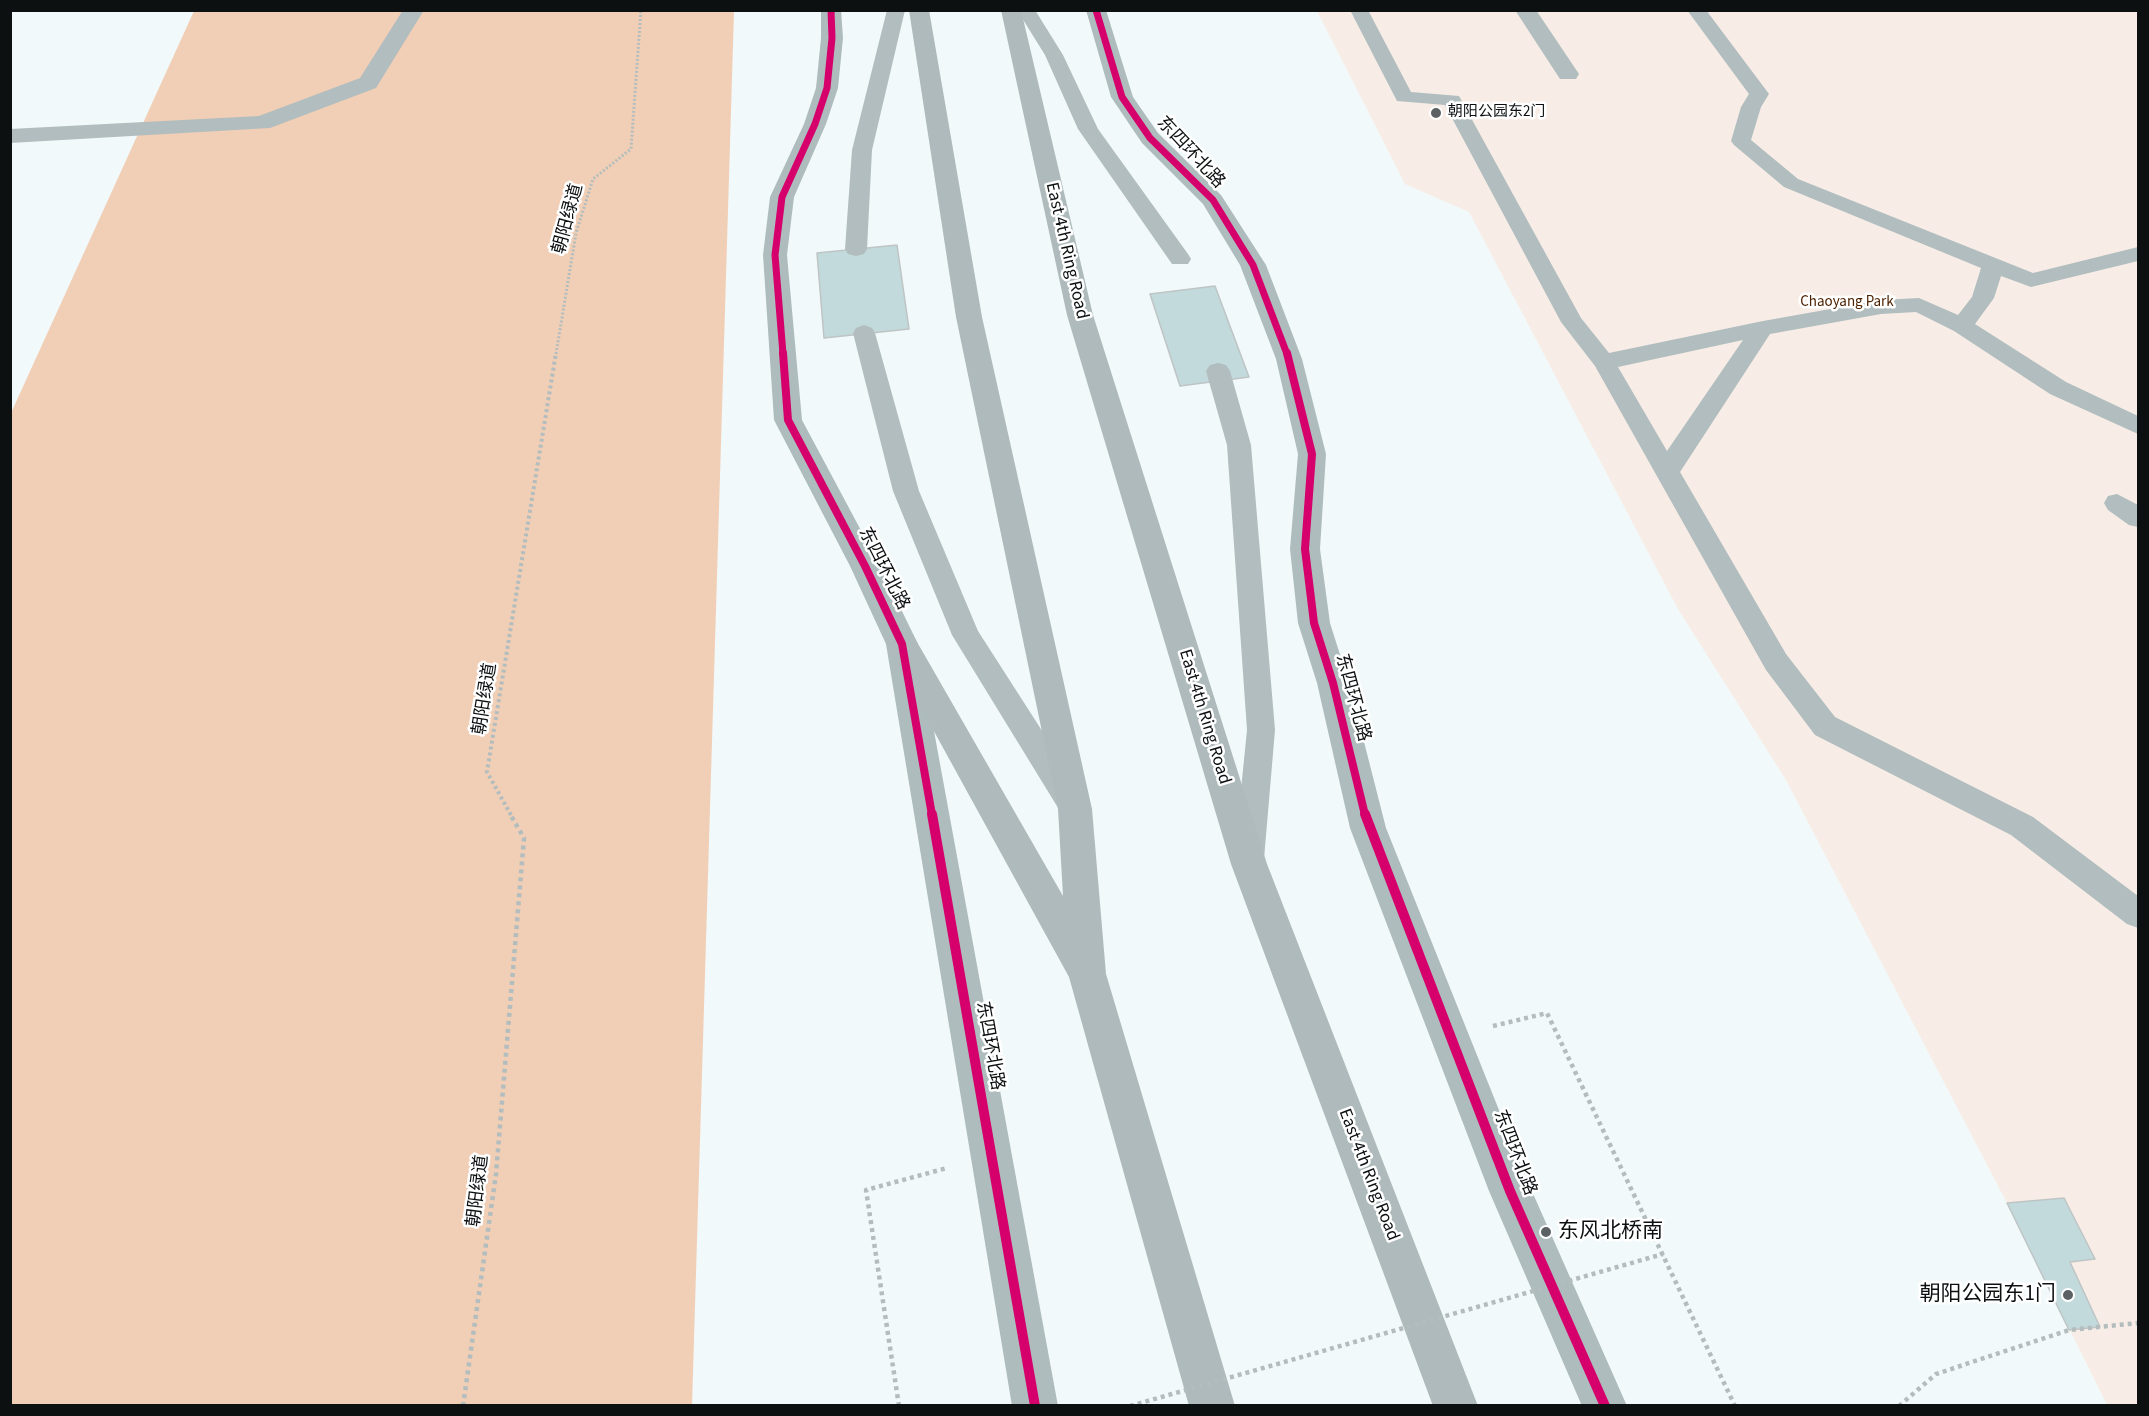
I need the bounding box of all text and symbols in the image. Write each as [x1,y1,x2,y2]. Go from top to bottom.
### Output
place label: 朝阳公园东2门 [1448,104,1545,122]
marker: 朝阳公园东2门 [1429,106,1443,120]
street label: 东四环北路 [1151,113,1229,193]
street label: 朝阳绿道 [549,181,589,257]
street label: East 4th Ring Road [1040,181,1092,321]
park label: Chaoyang Park [1800,294,1894,312]
street label: 东四环北路 [853,524,913,614]
street label: East 4th Ring Road [1173,647,1235,787]
street label: 东四环北路 [1330,652,1374,744]
street label: 朝阳绿道 [470,662,502,736]
street label: 东四环北路 [971,1000,1007,1092]
street label: East 4th Ring Road [1333,1106,1403,1244]
street label: 东四环北路 [1488,1107,1540,1199]
street label: 朝阳绿道 [464,1154,494,1228]
place label: 东风北桥南 [1558,1219,1663,1245]
marker: 东风北桥南 [1539,1225,1553,1239]
place label: 朝阳公园东1门 [1920,1282,2056,1308]
marker: 朝阳公园东1门 [2061,1288,2075,1302]

